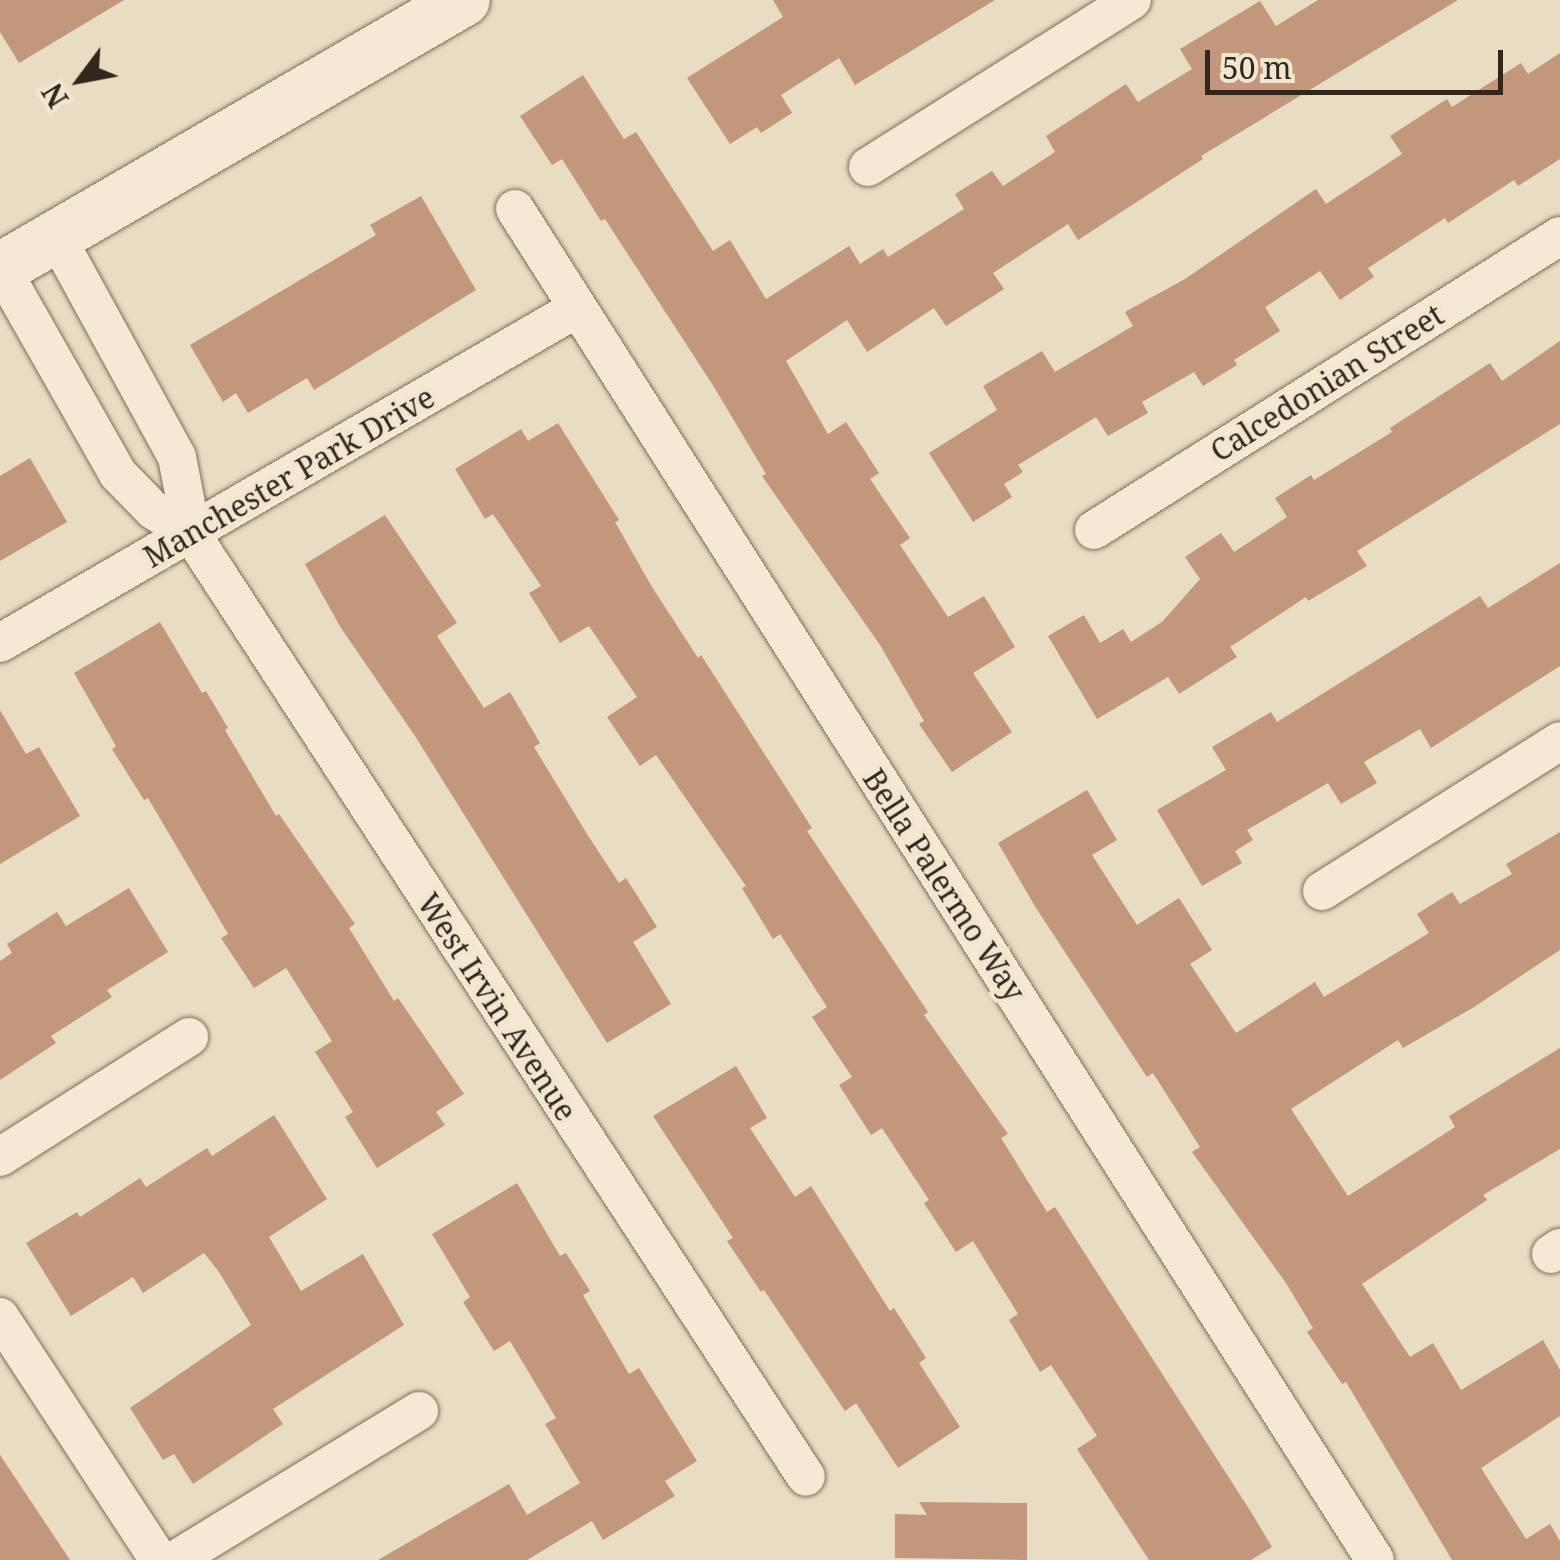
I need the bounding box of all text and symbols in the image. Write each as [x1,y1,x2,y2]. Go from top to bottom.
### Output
north arrow [30,30,130,130]
scale bar [1210,30,1508,92]
text: 50 m [1222,47,1292,88]
text: N [33,76,77,115]
street label: Calcedonian Street [1204,297,1450,469]
street label: Manchester Park Drive [137,379,441,575]
street label: Bella Palermo Way [856,762,1032,1008]
street label: West Irvin Avenue [410,886,584,1128]

